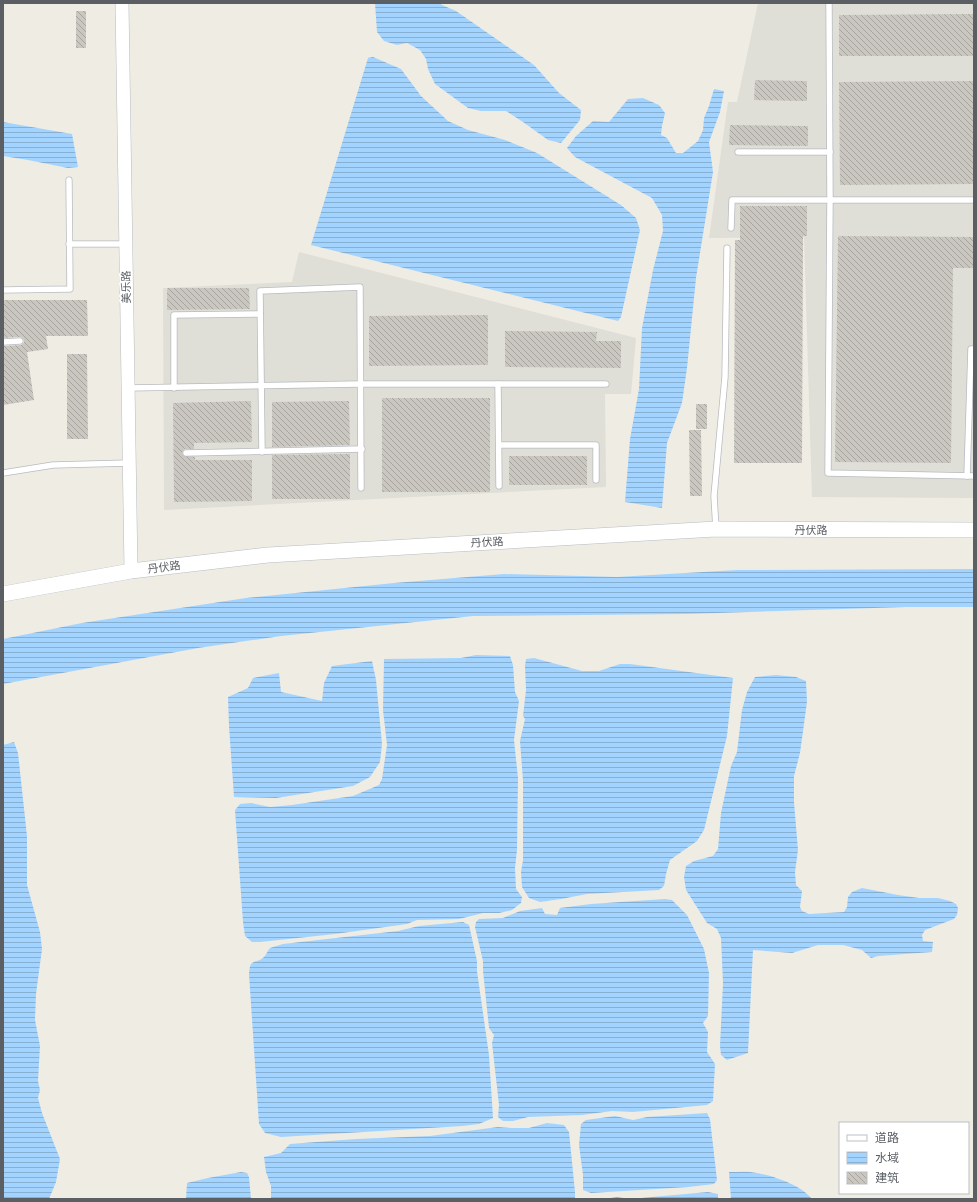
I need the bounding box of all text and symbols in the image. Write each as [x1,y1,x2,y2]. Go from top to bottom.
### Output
street label: 美乐路 [119,270,134,304]
street label: 丹伏路 [795,523,828,538]
street label: 丹伏路 [470,534,504,551]
street label: 丹伏路 [147,558,181,577]
legend [839,1122,969,1194]
text: 道路 [875,1130,899,1147]
text: 水域 [875,1150,899,1167]
text: 建筑 [875,1170,899,1187]

